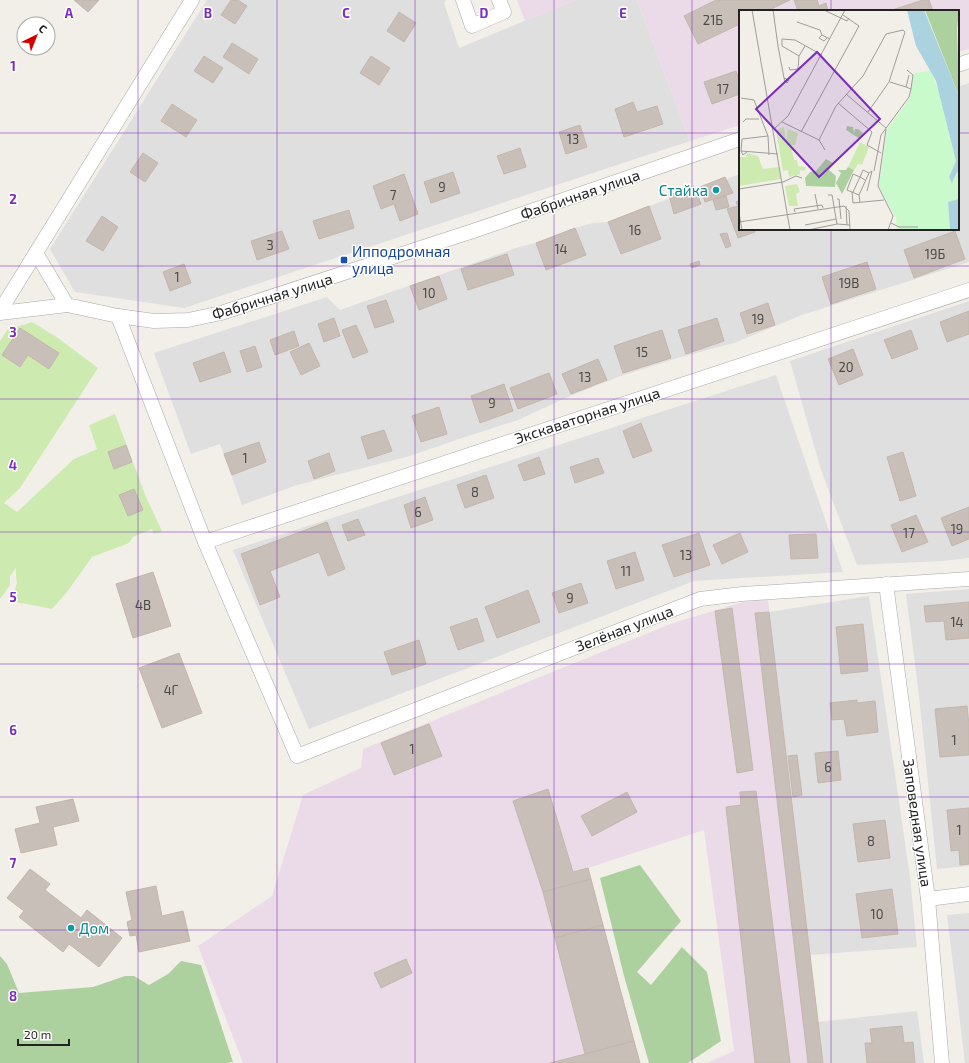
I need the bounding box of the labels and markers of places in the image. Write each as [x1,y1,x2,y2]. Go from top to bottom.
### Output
place label: Стайка [659,181,708,199]
marker: Стайка [711,185,721,195]
place label: Ипподромная улица [352,242,450,278]
marker: Ипподромная улица [339,255,349,265]
place label: Дом [79,919,109,937]
marker: Дом [66,923,76,933]

